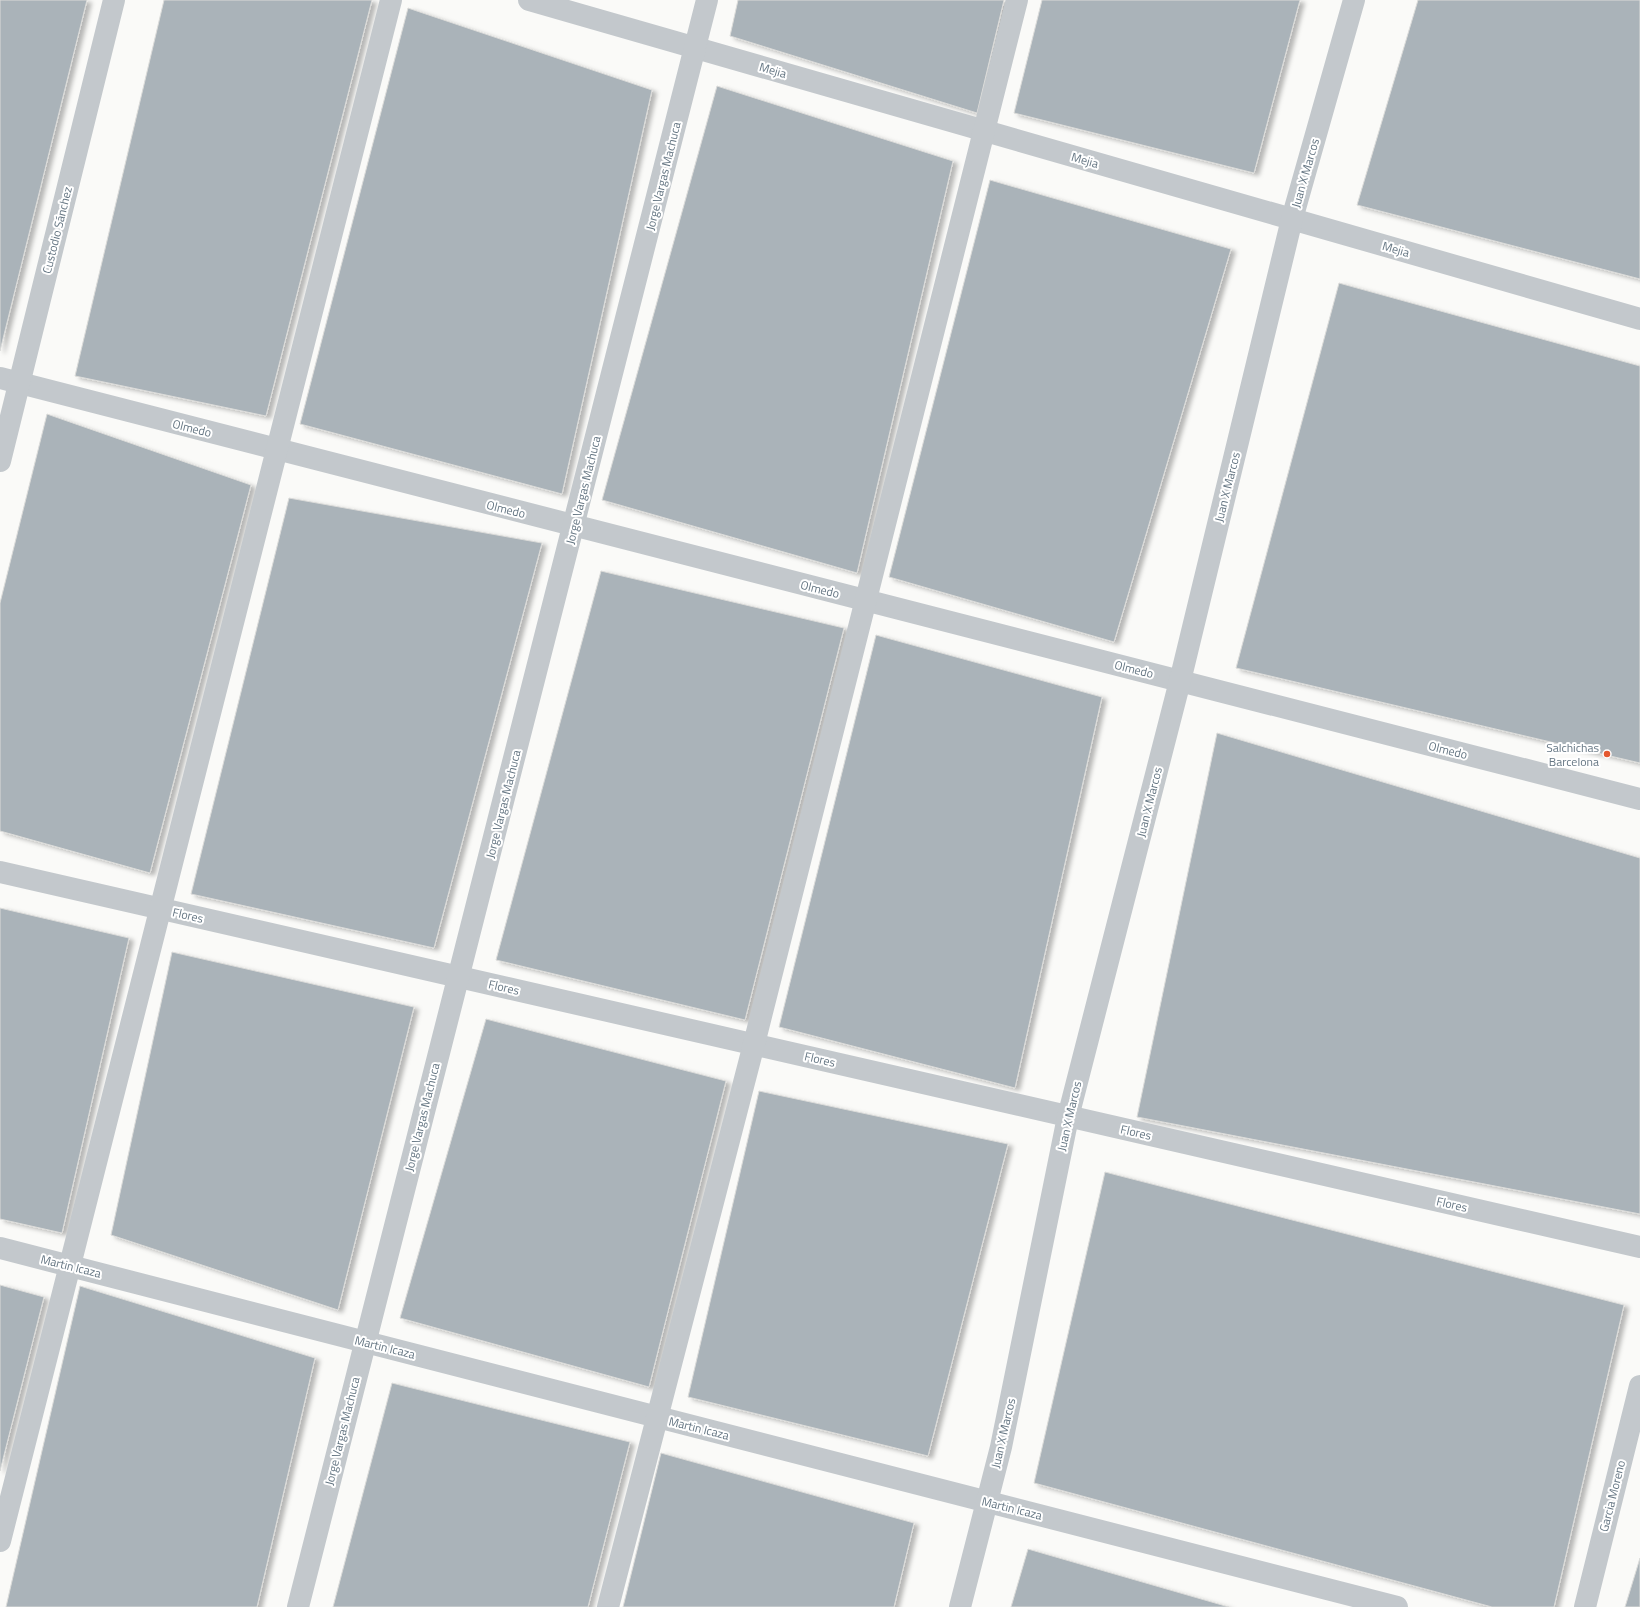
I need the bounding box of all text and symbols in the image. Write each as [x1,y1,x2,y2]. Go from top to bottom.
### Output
street label: Mejia [757,57,789,83]
street label: Jorge Vargas Machuca [640,120,686,232]
street label: Juan X Marcos [1286,136,1324,210]
street label: Mejia [1069,147,1101,173]
street label: Custodio Sánchez [37,185,77,275]
street label: Mejia [1380,236,1412,262]
street label: Olmedo [171,414,213,442]
street label: Jorge Vargas Machuca [560,434,606,546]
street label: Juan X Marcos [1209,450,1245,524]
street label: Olmedo [485,495,527,523]
street label: Olmedo [799,575,841,603]
street label: Olmedo [1113,655,1155,683]
street label: Olmedo [1427,736,1469,764]
place label: Salchichas Barcelona [1546,738,1599,771]
street label: Jorge Vargas Machuca [480,748,526,860]
marker: Salchichas Barcelona [1602,749,1612,759]
street label: Juan X Marcos [1131,765,1167,839]
street label: Flores [171,902,206,928]
street label: Flores [487,974,522,1000]
street label: Flores [803,1046,838,1072]
street label: Jorge Vargas Machuca [399,1061,445,1173]
street label: Juan X Marcos [1052,1079,1086,1153]
street label: Flores [1119,1119,1154,1145]
street label: Flores [1435,1191,1470,1217]
street label: Martin Icaza [39,1249,103,1283]
street label: Martin Icaza [353,1330,417,1364]
street label: Jorge Vargas Machuca [319,1375,365,1487]
street label: Juan X Marcos [986,1396,1020,1470]
street label: Martin Icaza [667,1411,731,1445]
street label: Garcia Moreno [1594,1458,1630,1534]
street label: Martin Icaza [980,1491,1044,1525]

